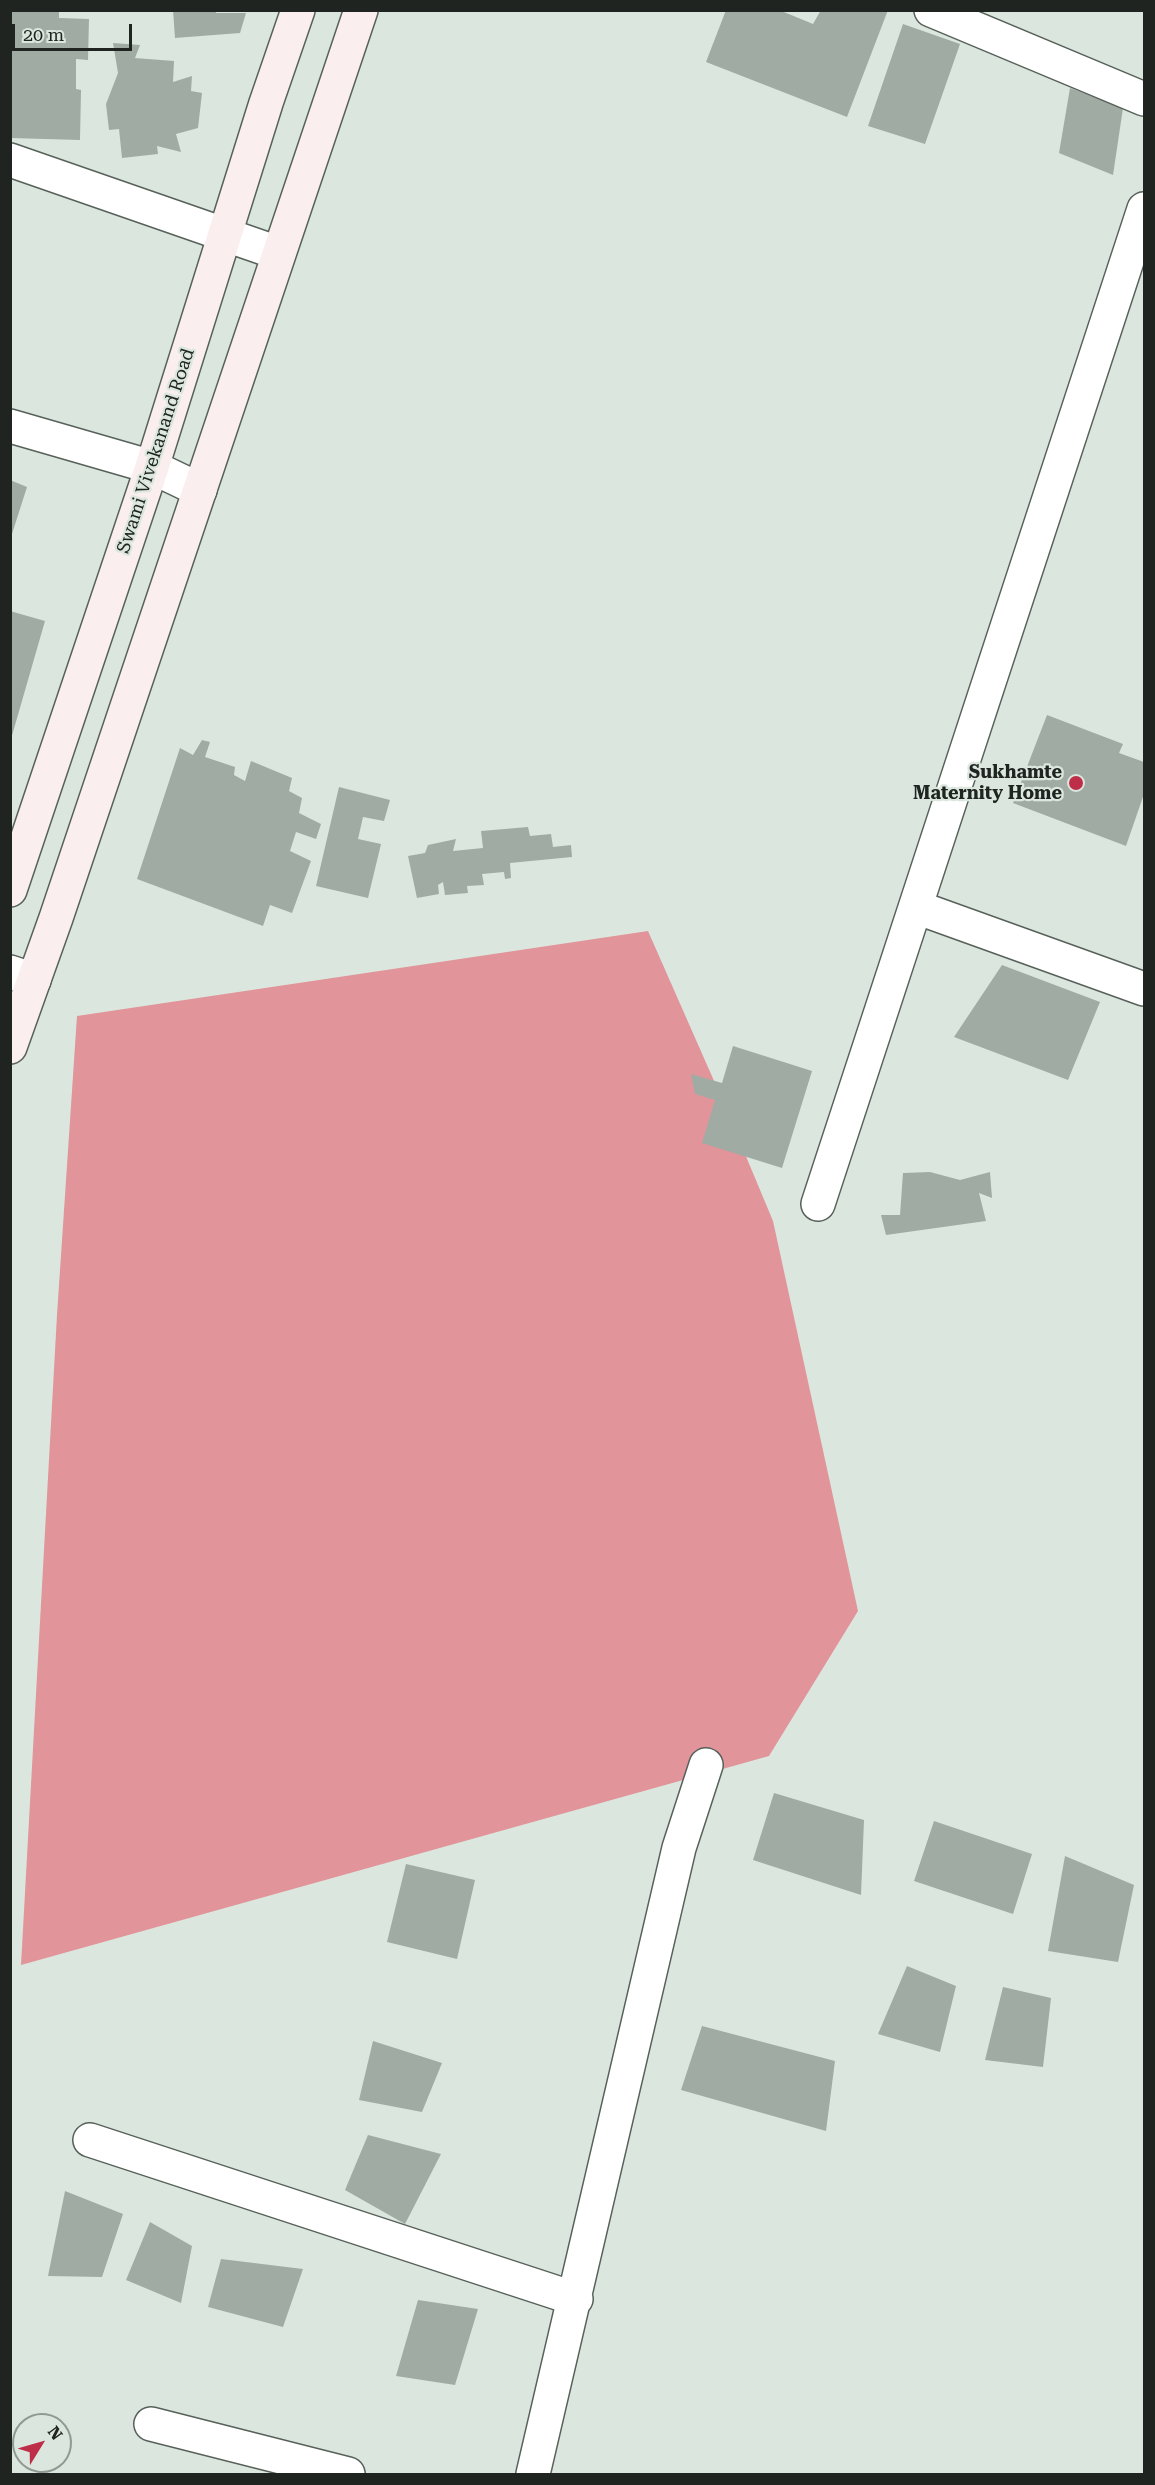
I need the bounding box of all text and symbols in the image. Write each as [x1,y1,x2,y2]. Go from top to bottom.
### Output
scale bar [15,12,135,50]
text: 20 m [23,24,64,45]
street label: Swami Vivekanand Road [113,346,199,556]
place label: Sukhamte Maternity Home [913,762,1062,804]
marker: Sukhamte Maternity Home [1067,774,1085,792]
north arrow [12,2413,72,2473]
text: N [44,2422,66,2444]

